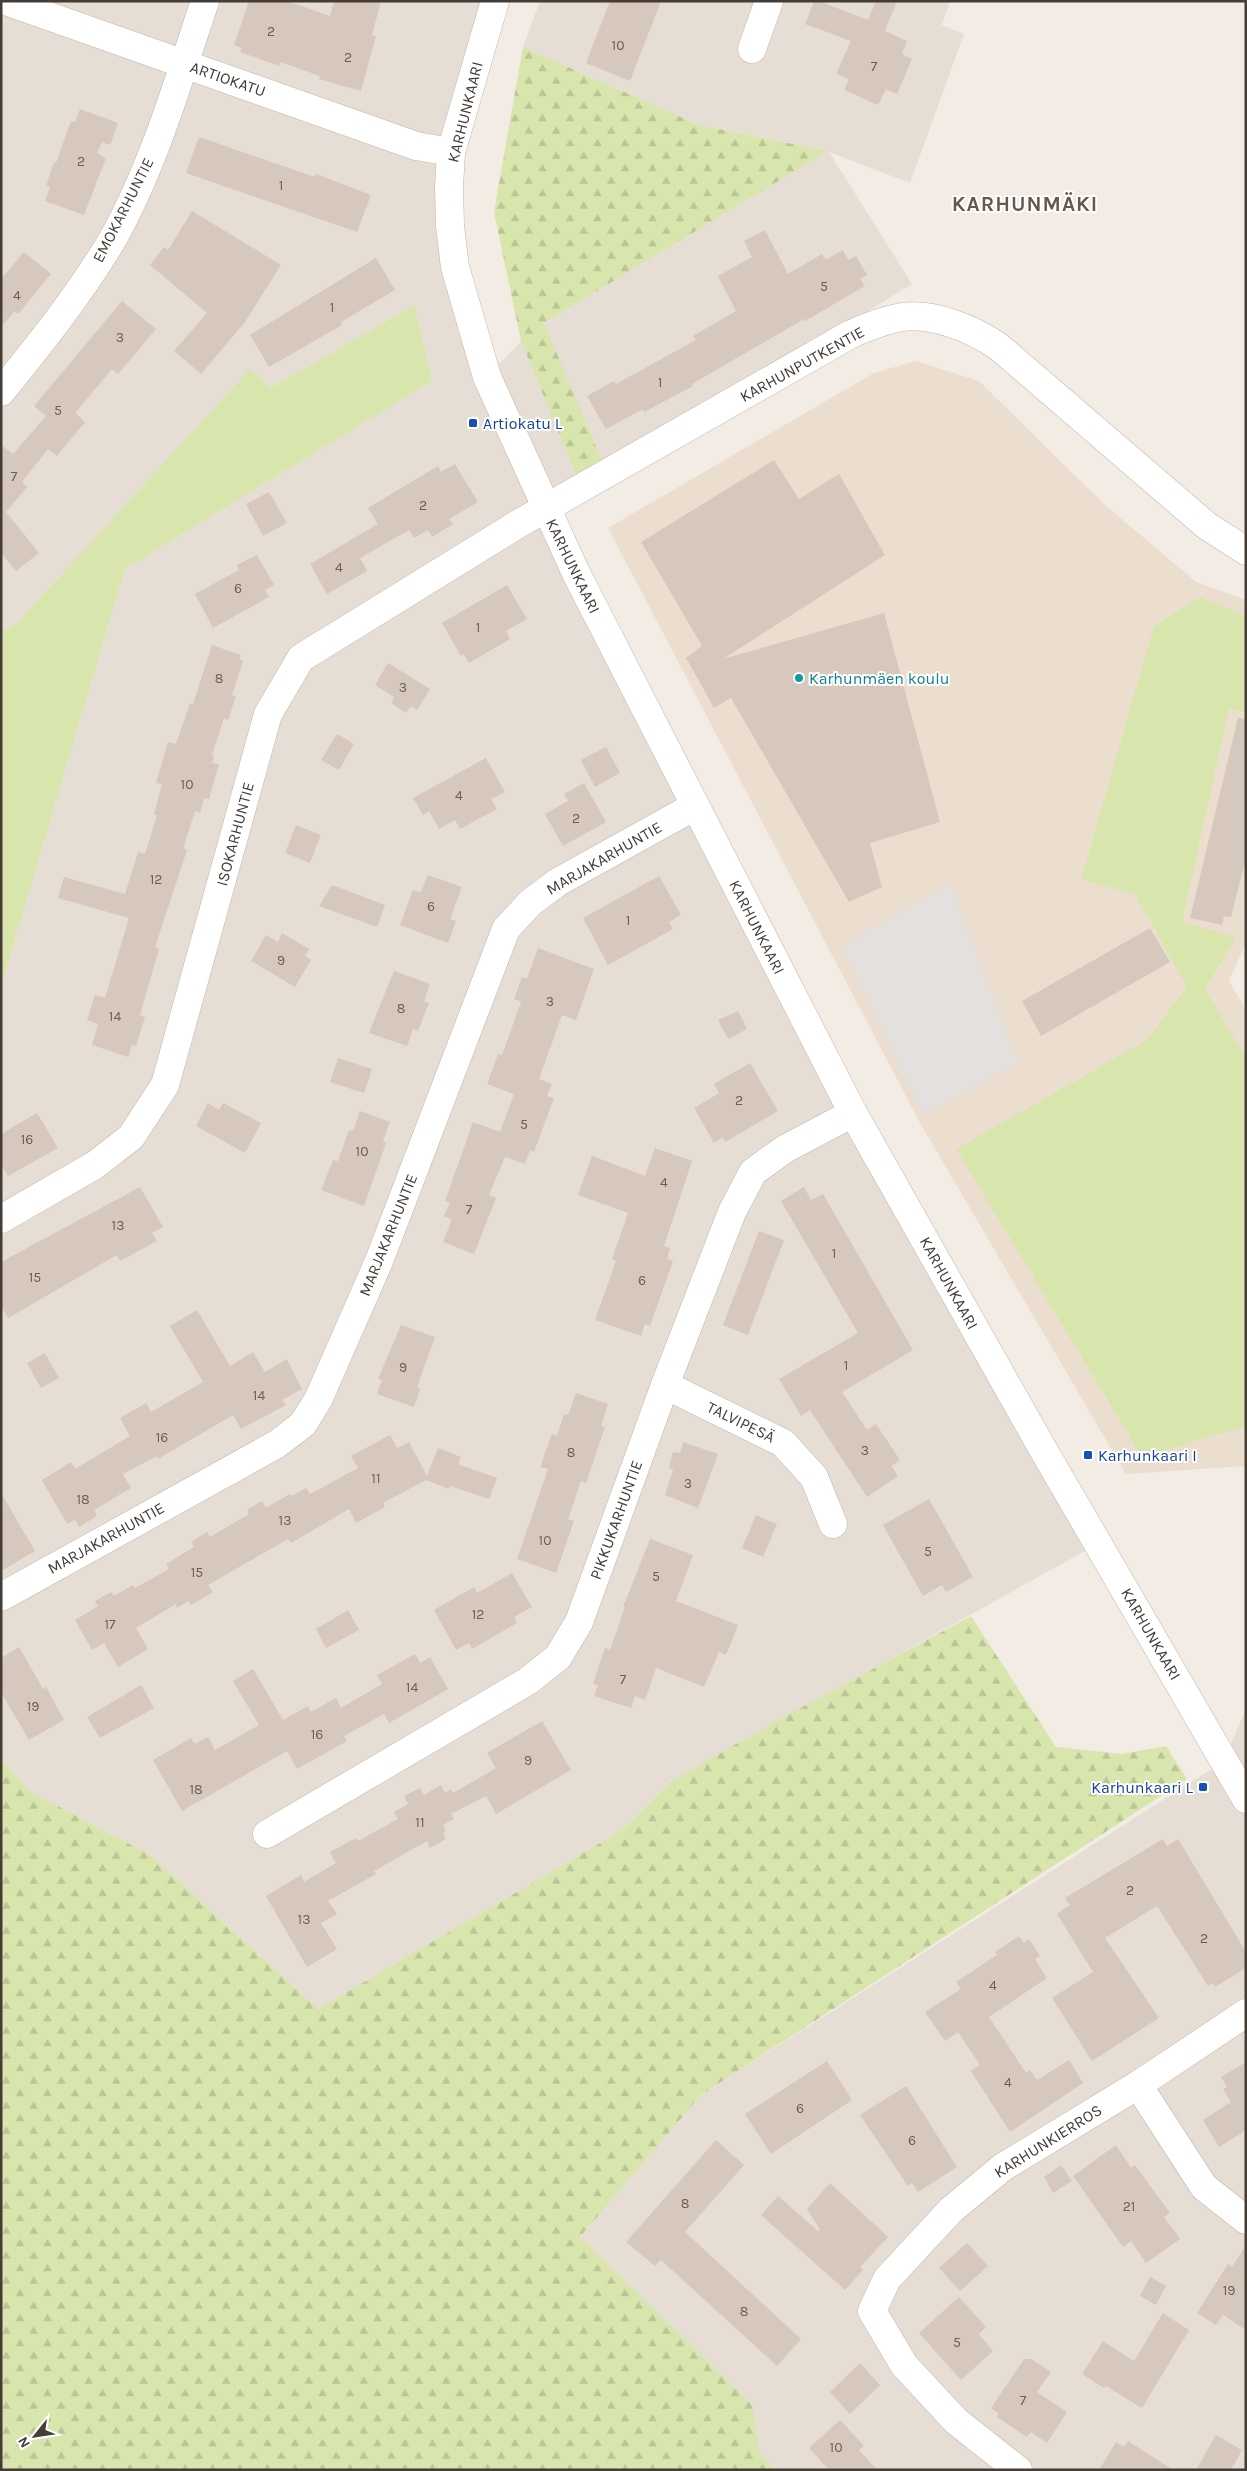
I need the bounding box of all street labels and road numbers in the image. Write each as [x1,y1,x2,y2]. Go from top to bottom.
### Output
street label: ARTIOKATU [188,57,268,101]
street label: KARHUNKAARI [443,60,487,164]
street label: EMOKARHUNTIE [88,154,158,266]
street label: KARHUNPUTKENTIE [736,322,868,406]
street label: KARHUNKAARI [542,515,604,617]
street label: ISOKARHUNTIE [212,780,258,888]
street label: MARJAKARHUNTIE [543,817,665,899]
street label: KARHUNKAARI [725,877,789,977]
street label: MARJAKARHUNTIE [355,1171,421,1299]
street label: KARHUNKAARI [916,1233,982,1333]
street label: TALVIPESÄ [704,1397,778,1447]
street label: PIKKUKARHUNTIE [586,1458,646,1582]
street label: MARJAKARHUNTIE [44,1498,168,1578]
street label: KARHUNKAARI [1117,1585,1185,1683]
street label: KARHUNKIERROS [991,2100,1105,2182]

